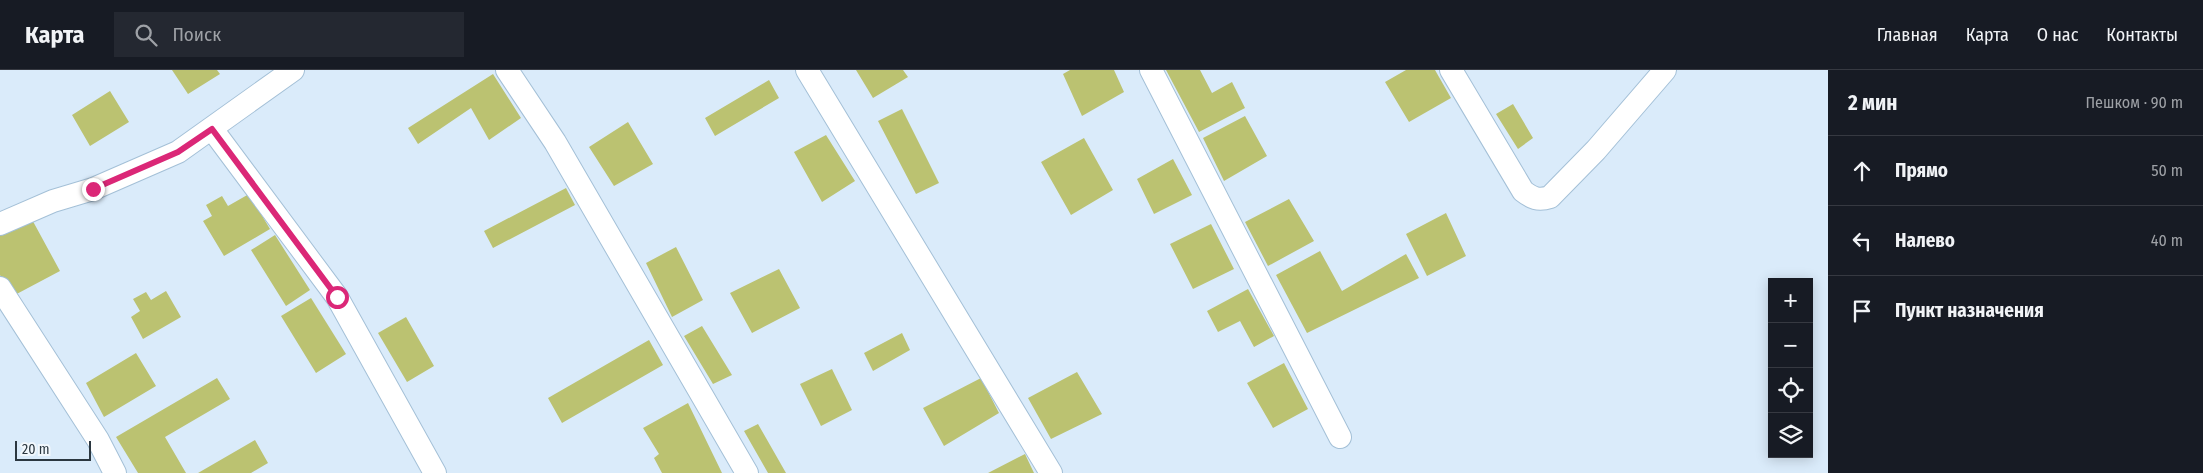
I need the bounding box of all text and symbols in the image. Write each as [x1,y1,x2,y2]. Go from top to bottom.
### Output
search box [114,12,464,57]
text: Карта [25,21,84,49]
icon: search [132,21,160,49]
text: Поиск [172,23,221,46]
text: Главная [1877,24,1938,46]
text: Карта [1966,24,2009,46]
text: О нас [2037,24,2078,46]
text: Контакты [2106,24,2178,46]
text: 2 мин [1848,90,1897,116]
text: Пешком · 90 m [2085,93,2183,112]
icon: ahead [1848,157,1876,185]
text: Прямо [1895,159,1948,182]
text: 50 m [2151,161,2183,180]
route end [82,178,105,201]
icon: left [1848,227,1876,255]
text: Налево [1895,229,1955,252]
text: 40 m [2151,231,2183,250]
map controls [1768,278,1813,458]
button: + [1768,278,1813,323]
route start [326,286,349,309]
icon: arrive [1848,297,1876,325]
text: Пункт назначения [1895,299,2044,322]
button: − [1768,323,1813,368]
button: locate [1768,368,1813,413]
button: layers [1768,413,1813,458]
scale bar [15,438,91,461]
text: 20 m [22,441,50,458]

